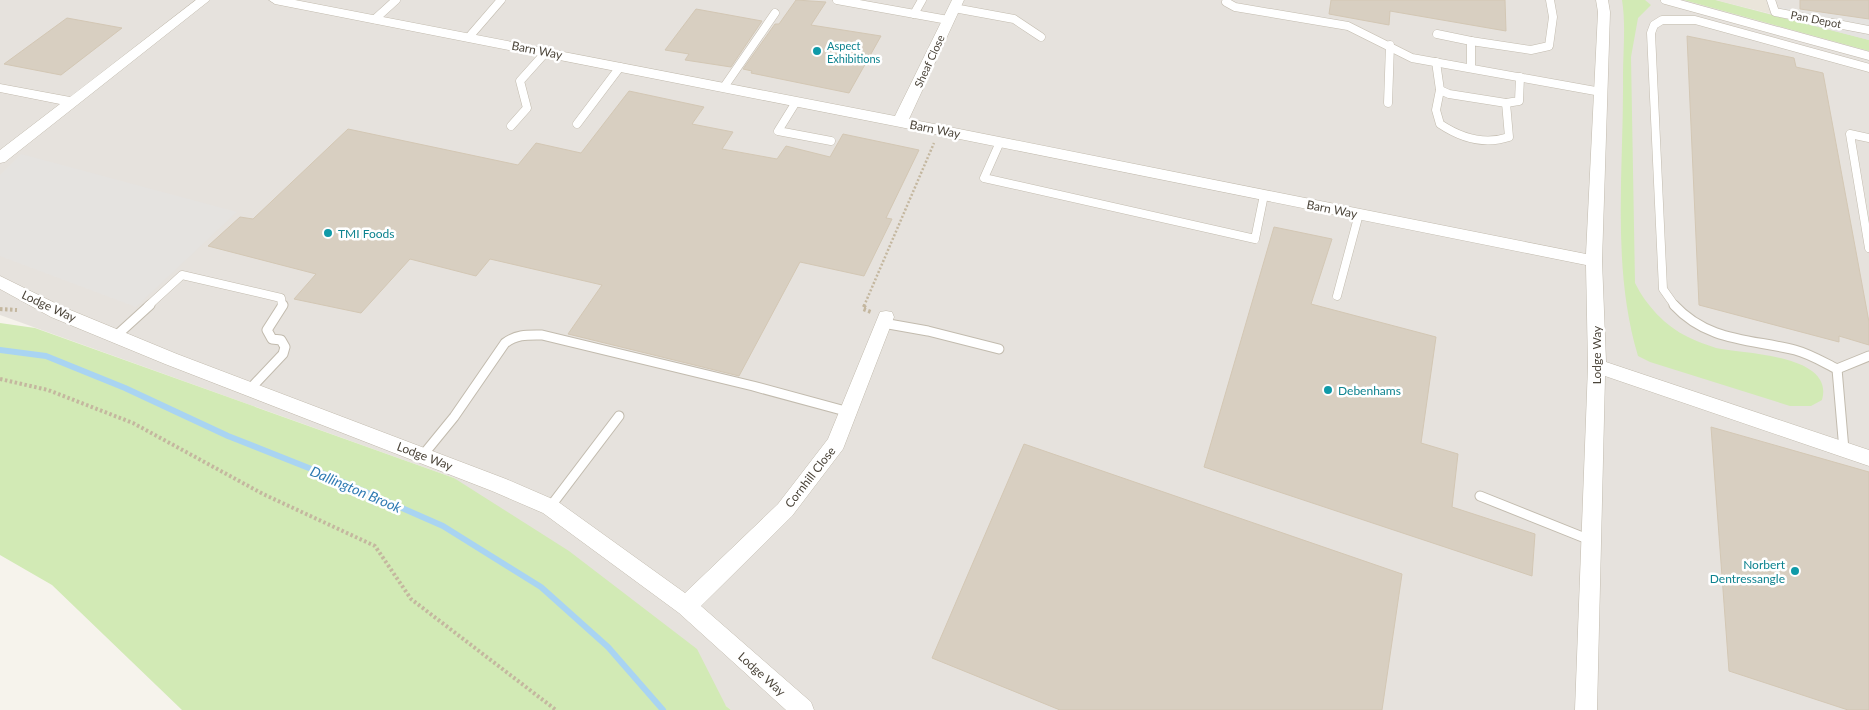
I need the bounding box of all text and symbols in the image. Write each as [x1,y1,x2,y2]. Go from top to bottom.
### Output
street label: Pan Depot [1790,8,1842,30]
street label: Sheaf Close [911,33,947,89]
street label: Barn Way [510,38,564,62]
place label: Aspect Exhibitions [827,39,881,65]
marker: Aspect Exhibitions [811,45,823,57]
street label: Barn Way [908,117,962,141]
street label: Barn Way [1305,197,1359,221]
place label: TMI Foods [338,226,394,241]
marker: TMI Foods [322,227,334,239]
street label: Lodge Way [19,287,79,325]
street label: Lodge Way [1589,325,1604,384]
place label: Debenhams [1338,383,1401,398]
marker: Debenhams [1322,384,1334,396]
street label: Lodge Way [395,439,456,474]
street label: Cornhill Close [782,444,838,510]
water label: Dallington Brook [308,462,404,516]
place label: Norbert Dentressangle [1710,557,1786,586]
marker: Norbert Dentressangle [1789,565,1801,577]
street label: Lodge Way [735,649,789,700]

